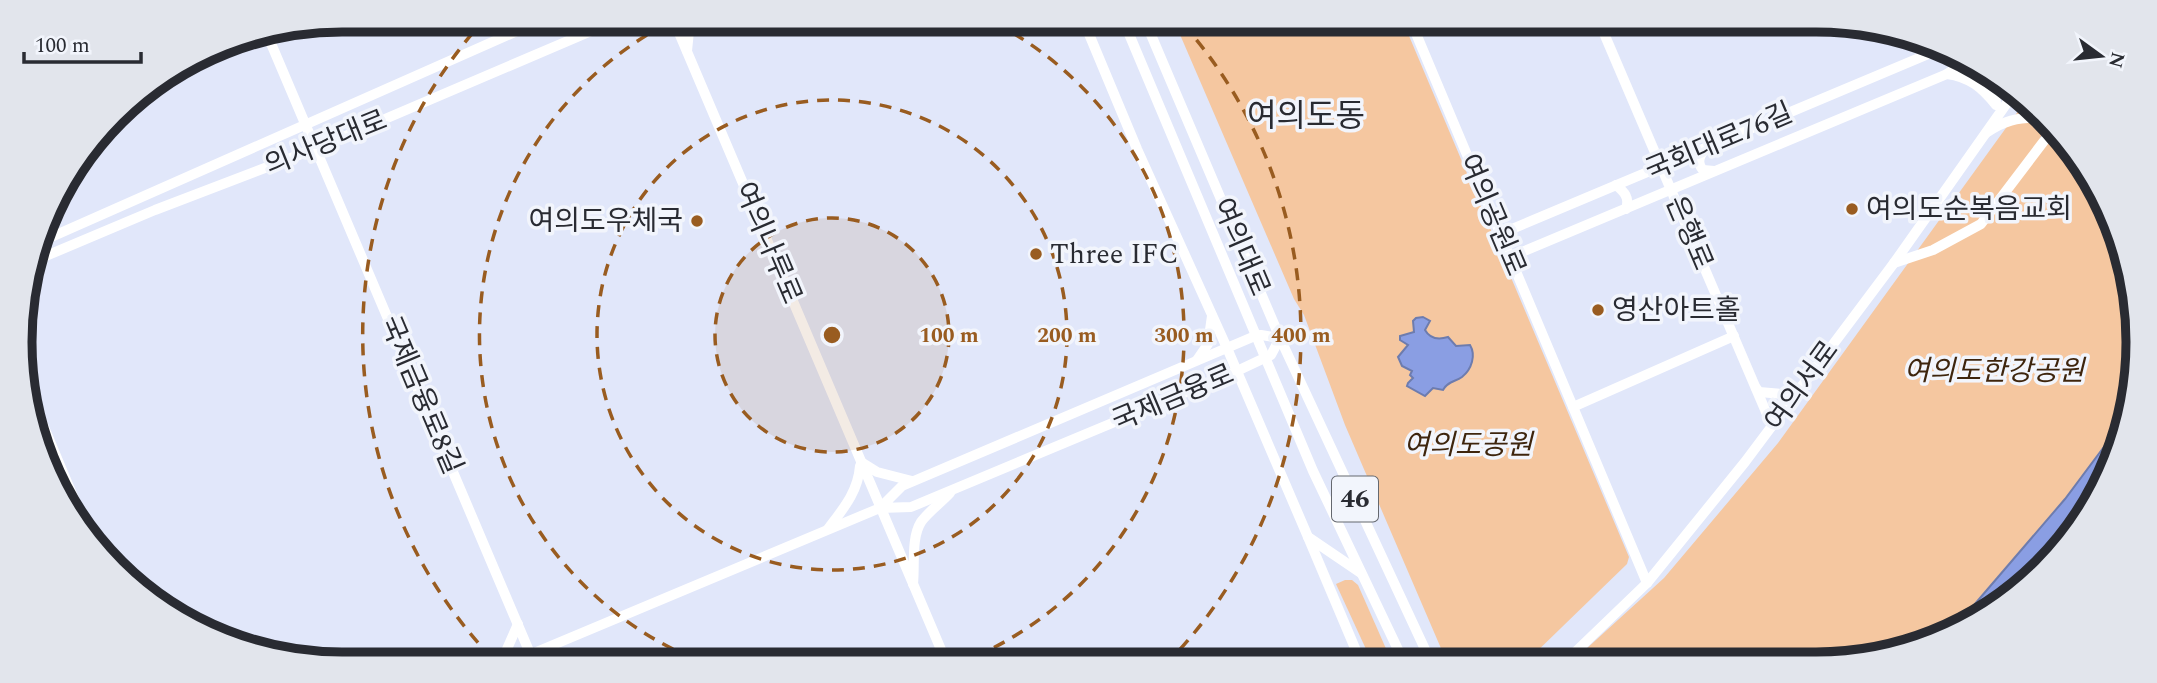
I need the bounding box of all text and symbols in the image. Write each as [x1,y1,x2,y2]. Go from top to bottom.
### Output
scale bar [24,21,142,65]
north arrow [2066,21,2136,91]
text: 100 m [35,30,90,62]
text: N [2100,49,2132,71]
district label: 여의도동 [1247,92,1365,141]
street label: 국회대로76길 [1638,92,1800,192]
street label: 의사당대로 [258,99,394,187]
street label: 여의공원로 [1447,147,1537,283]
street label: 여의나루로 [723,175,813,311]
place label: 여의도순복음교회 [1866,188,2072,231]
street label: 은행로 [1654,189,1724,277]
street label: 여의대로 [1201,191,1281,303]
place label: 여의도우체국 [528,200,683,243]
marker: 여의도순복음교회 [1844,201,1860,217]
marker: 여의도우체국 [689,213,705,229]
place label: Three IFC [1050,233,1179,276]
marker: Three IFC [1028,246,1044,262]
place label: 영산아트홀 [1612,289,1741,332]
marker: 영산아트홀 [1590,302,1606,318]
street label: 국제금융로8길 [368,309,474,481]
text: 100 m [919,320,979,352]
text: 200 m [1037,320,1097,352]
text: 300 m [1154,320,1214,352]
text: 400 m [1271,320,1331,352]
centre of rings [820,323,844,347]
street label: 여의서로 [1754,332,1850,440]
park label: 여의도한강공원 [1904,350,2086,393]
street label: 국제금융로 [1105,353,1241,443]
park label: 여의도공원 [1404,424,1535,467]
road number: 46 [1332,477,1378,522]

